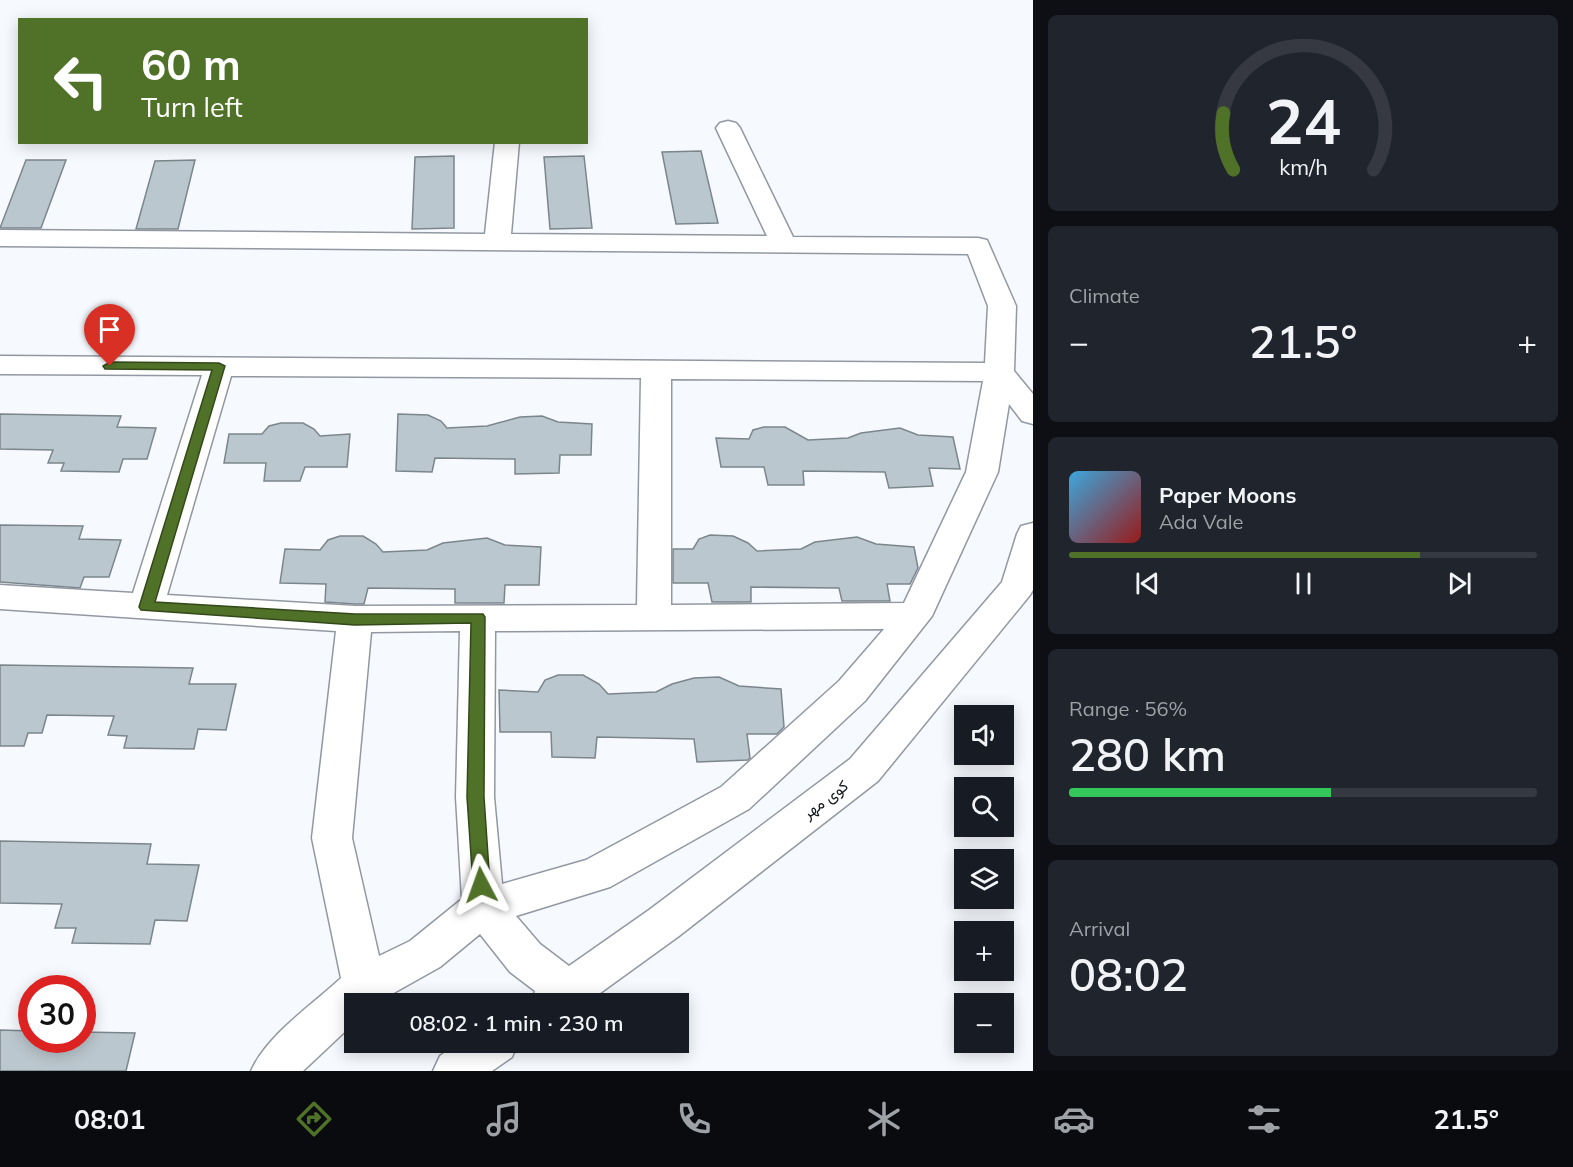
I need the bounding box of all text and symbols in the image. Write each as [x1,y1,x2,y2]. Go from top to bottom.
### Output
text: 60 m [141,38,241,91]
icon: left [42,42,120,120]
text: 24 [1266,81,1340,160]
text: Turn left [141,90,243,124]
text: km/h [1279,153,1327,180]
text: Climate [1069,283,1140,308]
pin [84,304,135,366]
icon: arrive [93,313,126,346]
text: 21.5° [1249,313,1357,369]
text: − [1069,321,1089,362]
text: + [1517,321,1537,362]
text: Paper Moons [1159,481,1297,509]
text: Ada Vale [1159,509,1243,534]
icon: previous [1131,567,1164,600]
icon: pause [1287,567,1320,600]
icon: next [1443,567,1476,600]
text: Range · 56% [1069,696,1187,721]
map controls [954,705,1014,1053]
button: sound [954,705,1014,765]
text: 280 km [1069,726,1226,782]
street label: کوی مهر [797,775,853,824]
button: search [954,777,1014,837]
button: layers [954,849,1014,909]
position arrow [449,853,513,917]
text: Arrival [1069,916,1130,941]
button: + [954,921,1014,981]
text: 08:02 [1069,946,1188,1002]
speed limit sign: 30 [18,975,96,1053]
button: − [954,993,1014,1053]
text: 08:02 · 1 min · 230 m [409,1009,624,1037]
icon: directions [293,1098,335,1140]
icon: music [483,1098,525,1140]
icon: phone [673,1098,715,1140]
icon: climate [863,1098,905,1140]
icon: car [1053,1098,1095,1140]
icon: filters [1243,1098,1285,1140]
text: 08:01 [74,1102,145,1136]
text: 21.5° [1433,1102,1499,1136]

